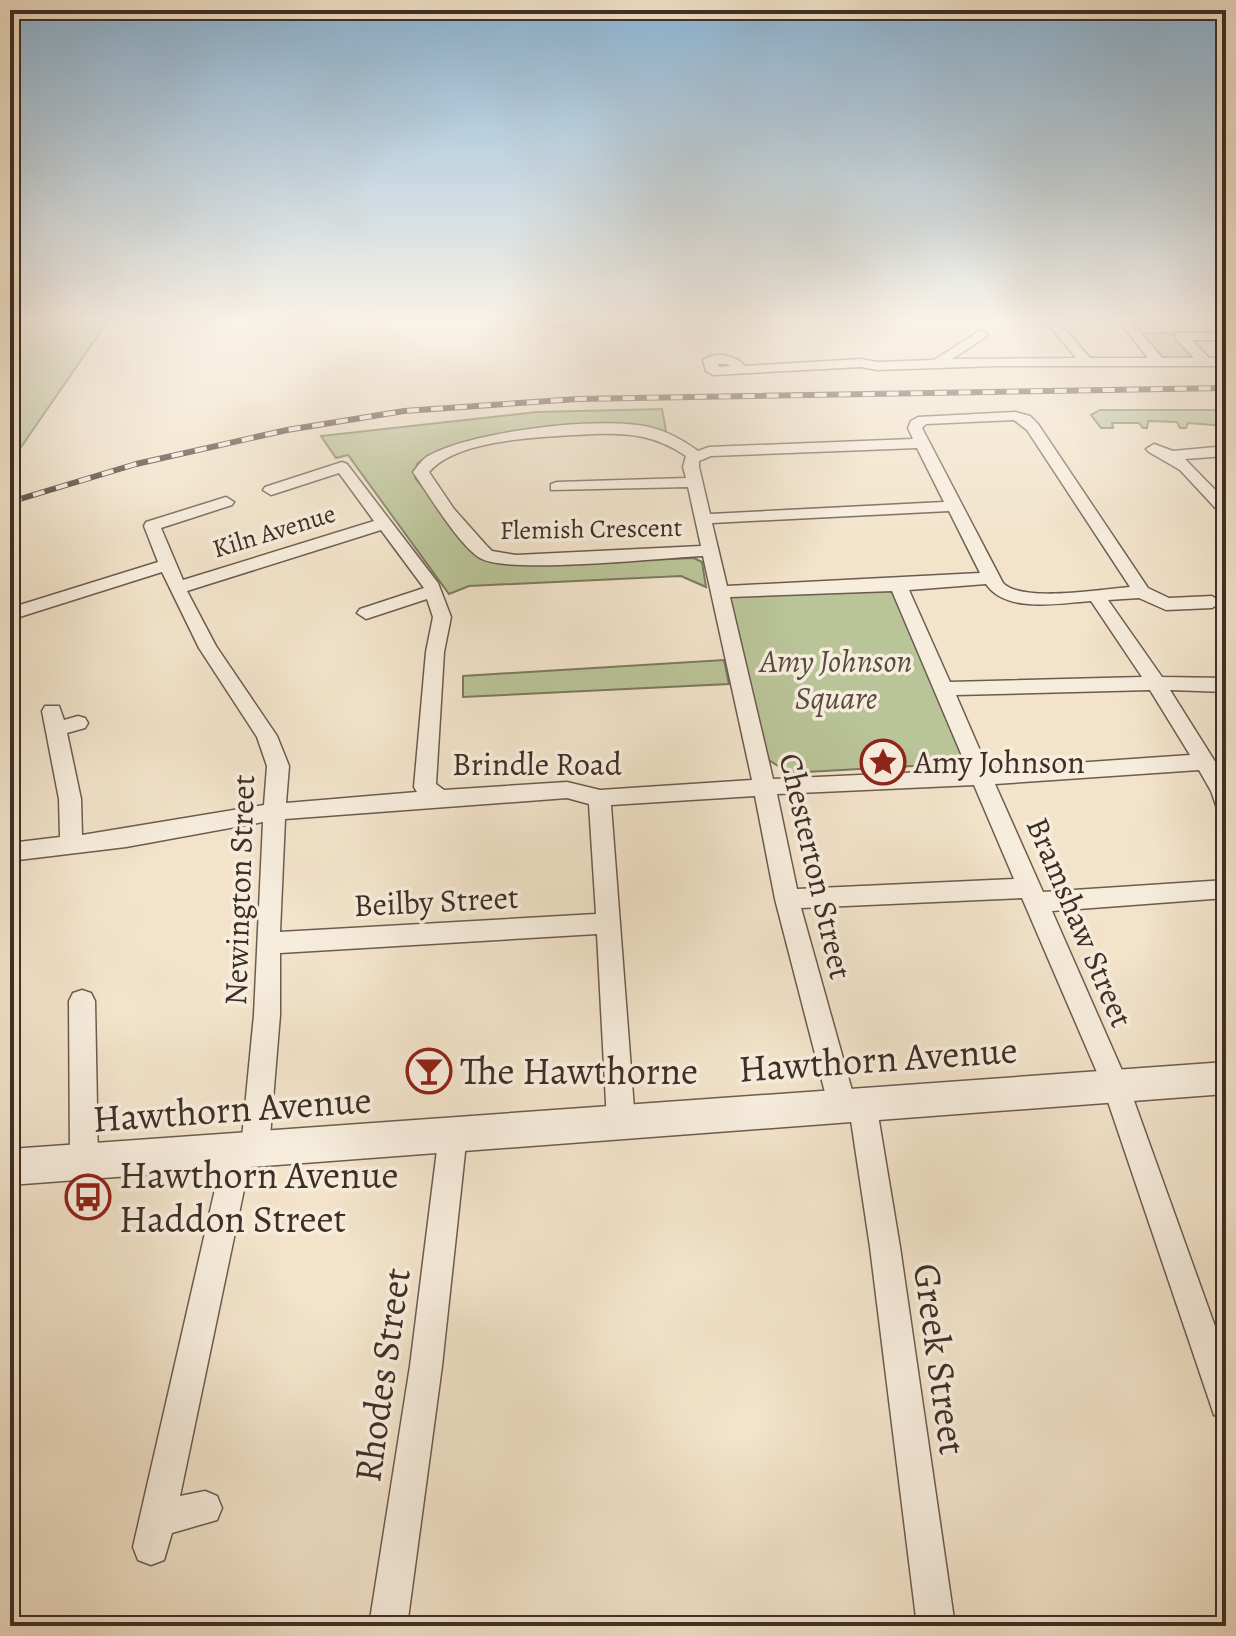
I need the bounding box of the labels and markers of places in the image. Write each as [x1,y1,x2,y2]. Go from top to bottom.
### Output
place icon: Amy Johnson [859,738,907,786]
place label: Amy Johnson [913,740,1085,784]
place label: The Hawthorne [460,1045,698,1097]
bar icon: The Hawthorne [405,1047,453,1095]
place label: Hawthorn Avenue Haddon Street [119,1149,399,1245]
bus stop icon: Hawthorn Avenue Haddon Street [64,1173,112,1221]

